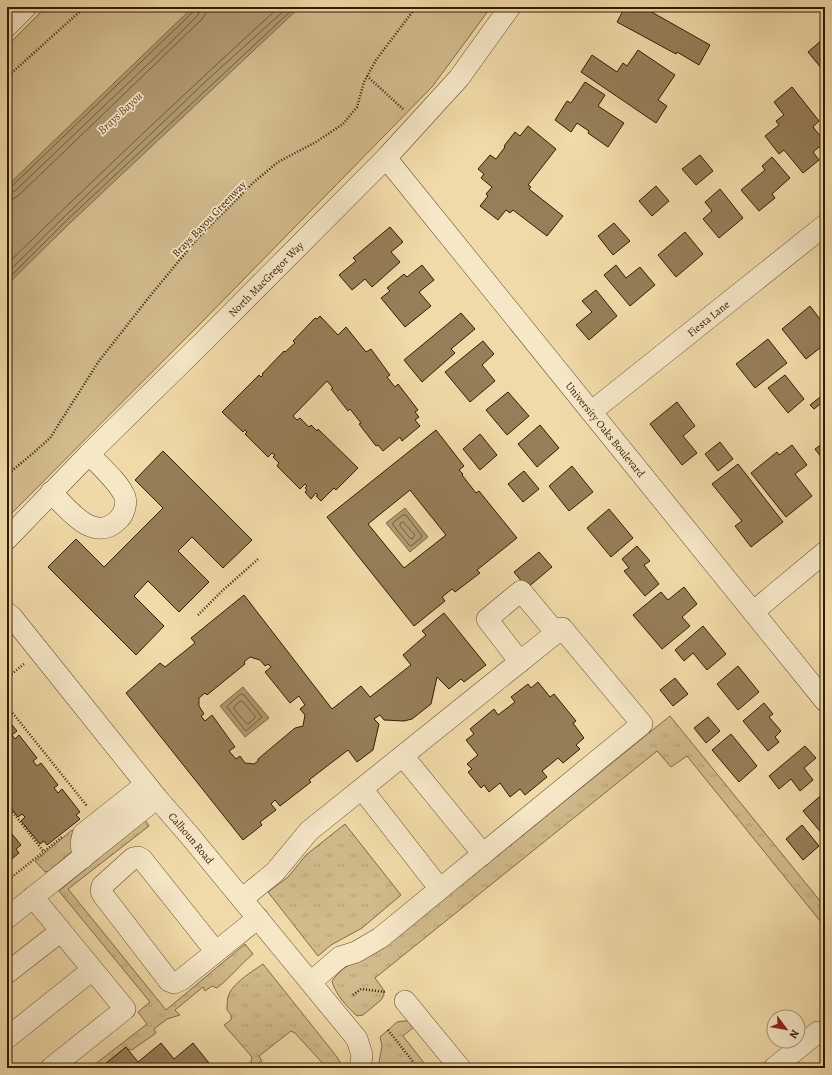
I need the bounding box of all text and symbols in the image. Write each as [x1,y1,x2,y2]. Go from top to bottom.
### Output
water label: Brays Bayou [94,88,146,138]
street label: Brays Bayou Greenway [168,177,250,261]
street label: North MacGregor Way [225,238,307,320]
street label: Fiesta Lane [684,297,733,340]
street label: University Oaks Boulevard [562,378,649,480]
street label: Calhoun Road [165,809,217,867]
north arrow [766,1009,806,1049]
text: N [786,1027,803,1041]

